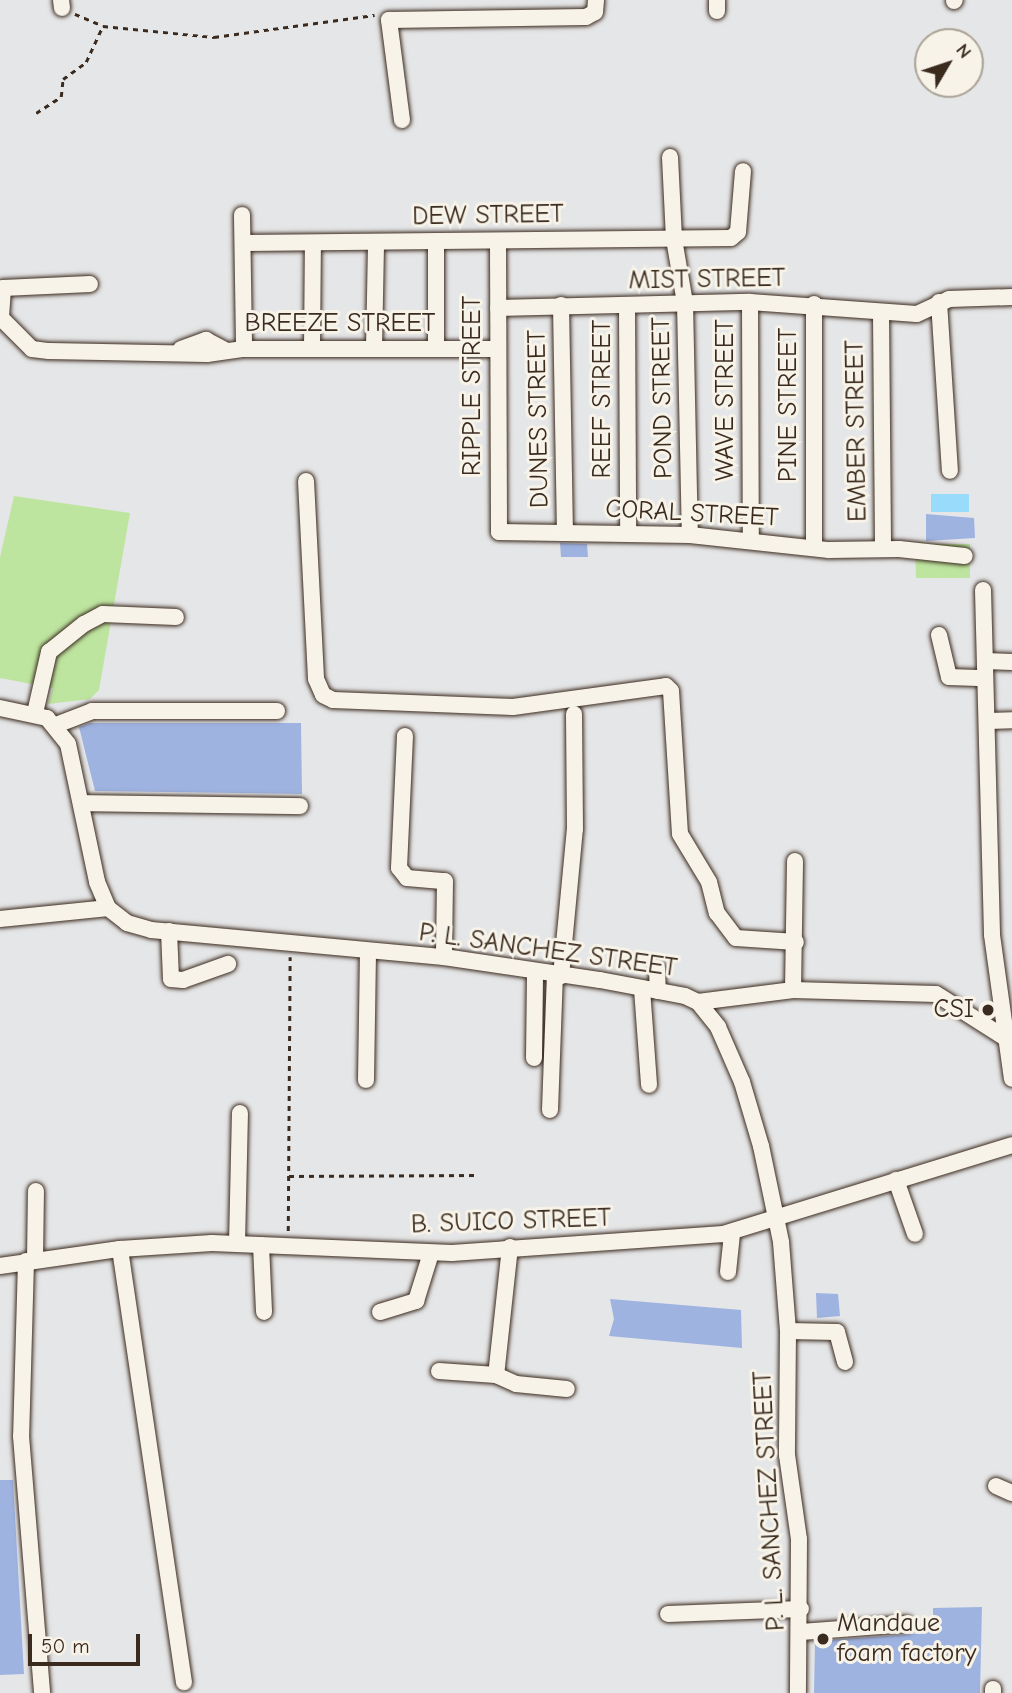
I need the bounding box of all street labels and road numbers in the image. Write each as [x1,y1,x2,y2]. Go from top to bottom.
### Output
street label: DEW STREET [412,199,564,233]
street label: MIST STREET [628,263,786,297]
street label: RIPPLE STREET [457,296,489,476]
street label: BREEZE STREET [245,308,435,340]
street label: POND STREET [646,317,680,479]
street label: WAVE STREET [710,319,742,481]
street label: REEF STREET [587,320,619,478]
street label: PINE STREET [773,328,805,482]
street label: DUNES STREET [522,329,556,509]
street label: EMBER STREET [840,340,874,522]
street label: CORAL STREET [605,494,779,534]
street label: P. L. SANCHEZ STREET [417,917,679,985]
street label: B. SUICO STREET [410,1203,612,1241]
street label: P. L. SANCHEZ STREET [748,1370,792,1632]

